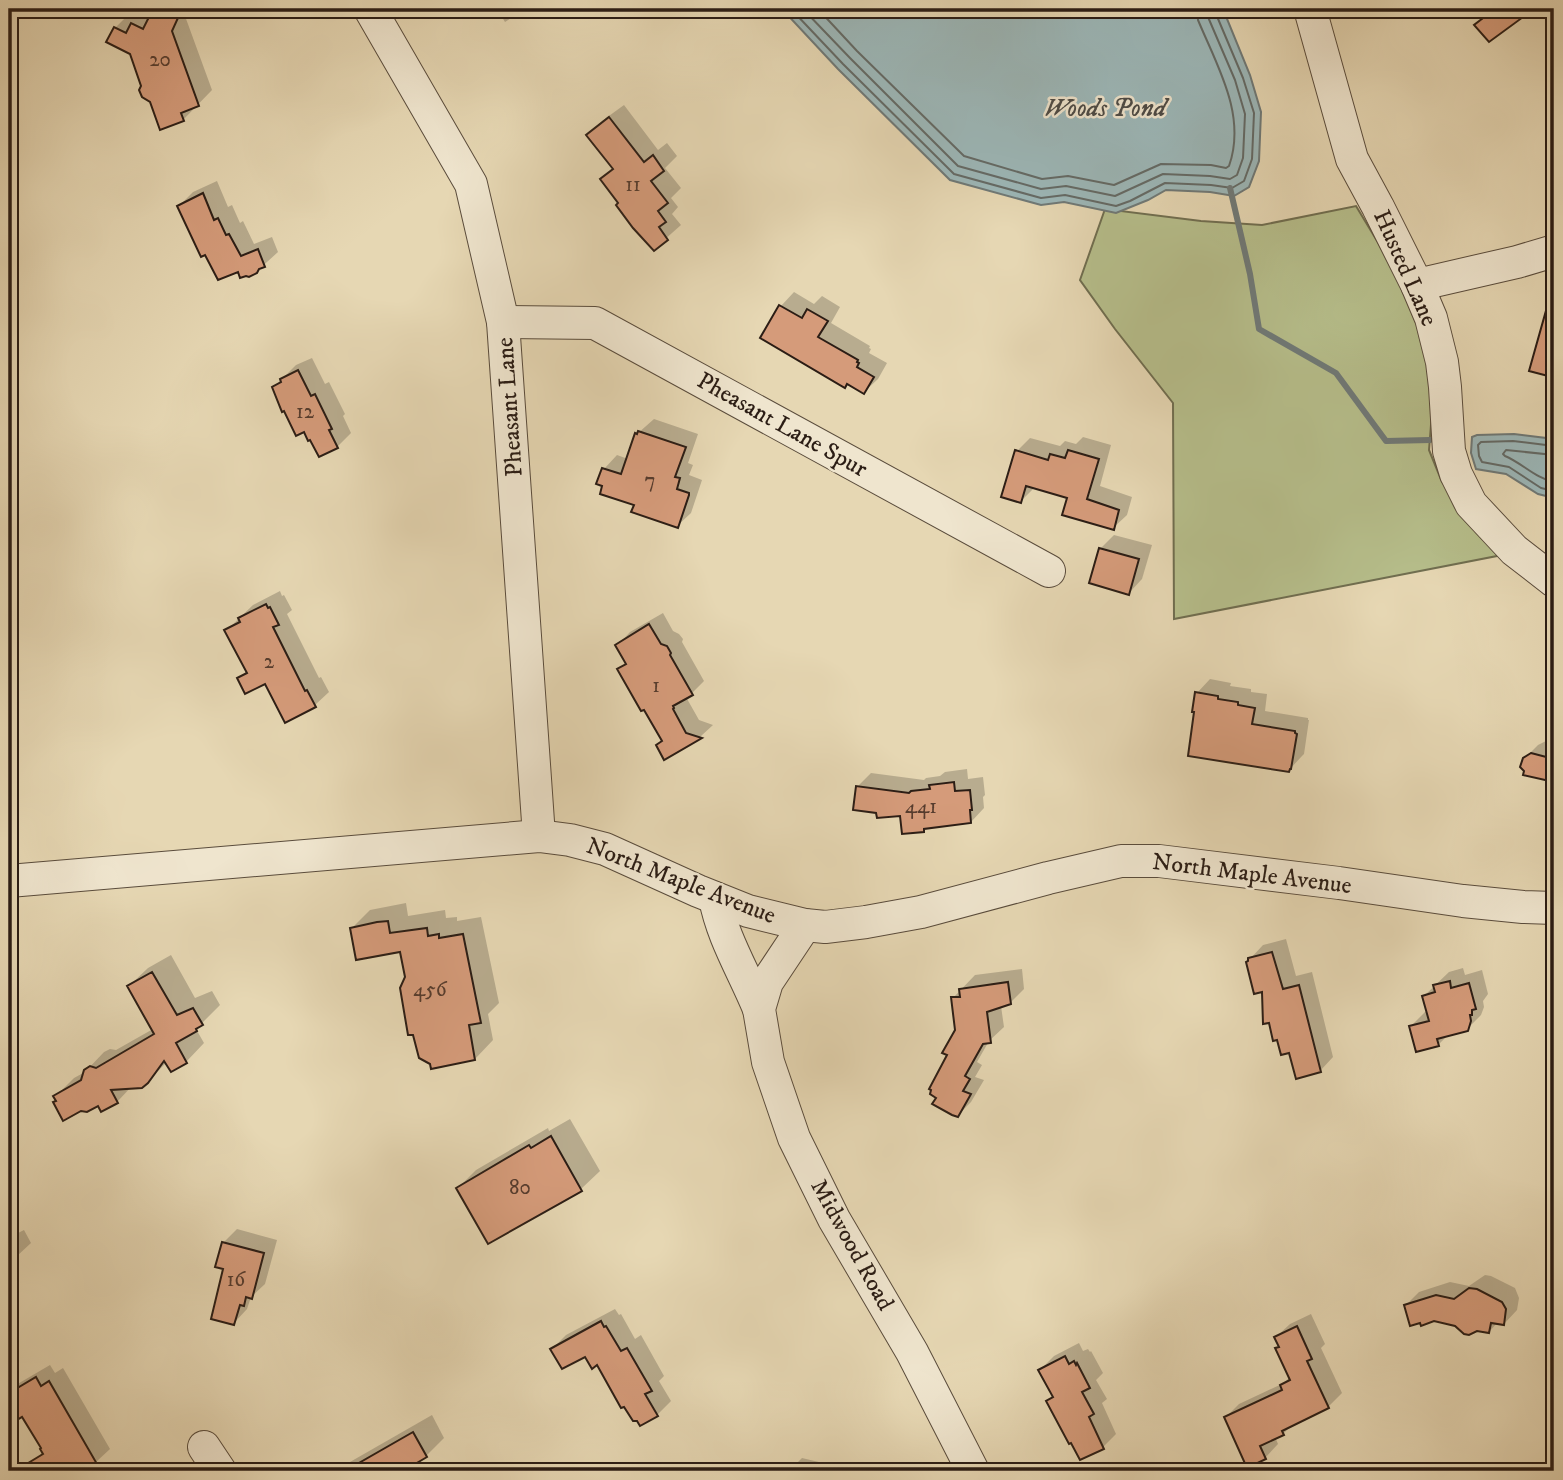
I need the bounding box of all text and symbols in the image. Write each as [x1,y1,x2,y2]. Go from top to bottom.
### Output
house number: 20 [149,47,171,73]
water label: Woods Pond [1044,92,1170,125]
house number: 11 [625,172,641,198]
street label: Husted Lane [1366,205,1444,331]
street label: Pheasant Lane [490,336,530,478]
street label: Pheasant Lane Spur [692,366,873,484]
house number: 12 [296,399,315,425]
house number: 7 [644,468,656,494]
house number: 2 [264,649,275,675]
house number: 1 [652,673,660,699]
house number: 441 [905,794,937,820]
street label: North Maple Avenue [582,831,780,931]
street label: North Maple Avenue [1151,847,1353,901]
house number: 456 [413,977,448,1003]
street label: Midwood Road [804,1174,900,1316]
house number: 80 [509,1175,531,1201]
house number: 16 [227,1267,246,1293]

